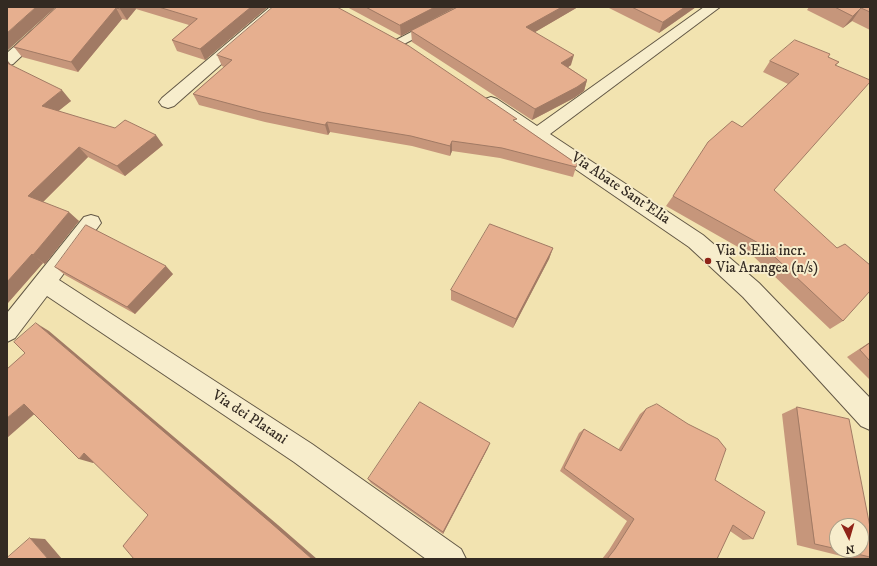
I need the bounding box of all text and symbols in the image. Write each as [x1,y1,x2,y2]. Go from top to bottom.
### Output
street label: Via Abate Sant'Elia [567,149,673,229]
place label: Via S.Elia incr. Via Arangea (n/s) [716,243,818,278]
marker: Via S.Elia incr. Via Arangea (n/s) [703,256,713,266]
street label: Via dei Platani [208,387,290,449]
north arrow [829,518,869,558]
text: N [845,542,855,556]

